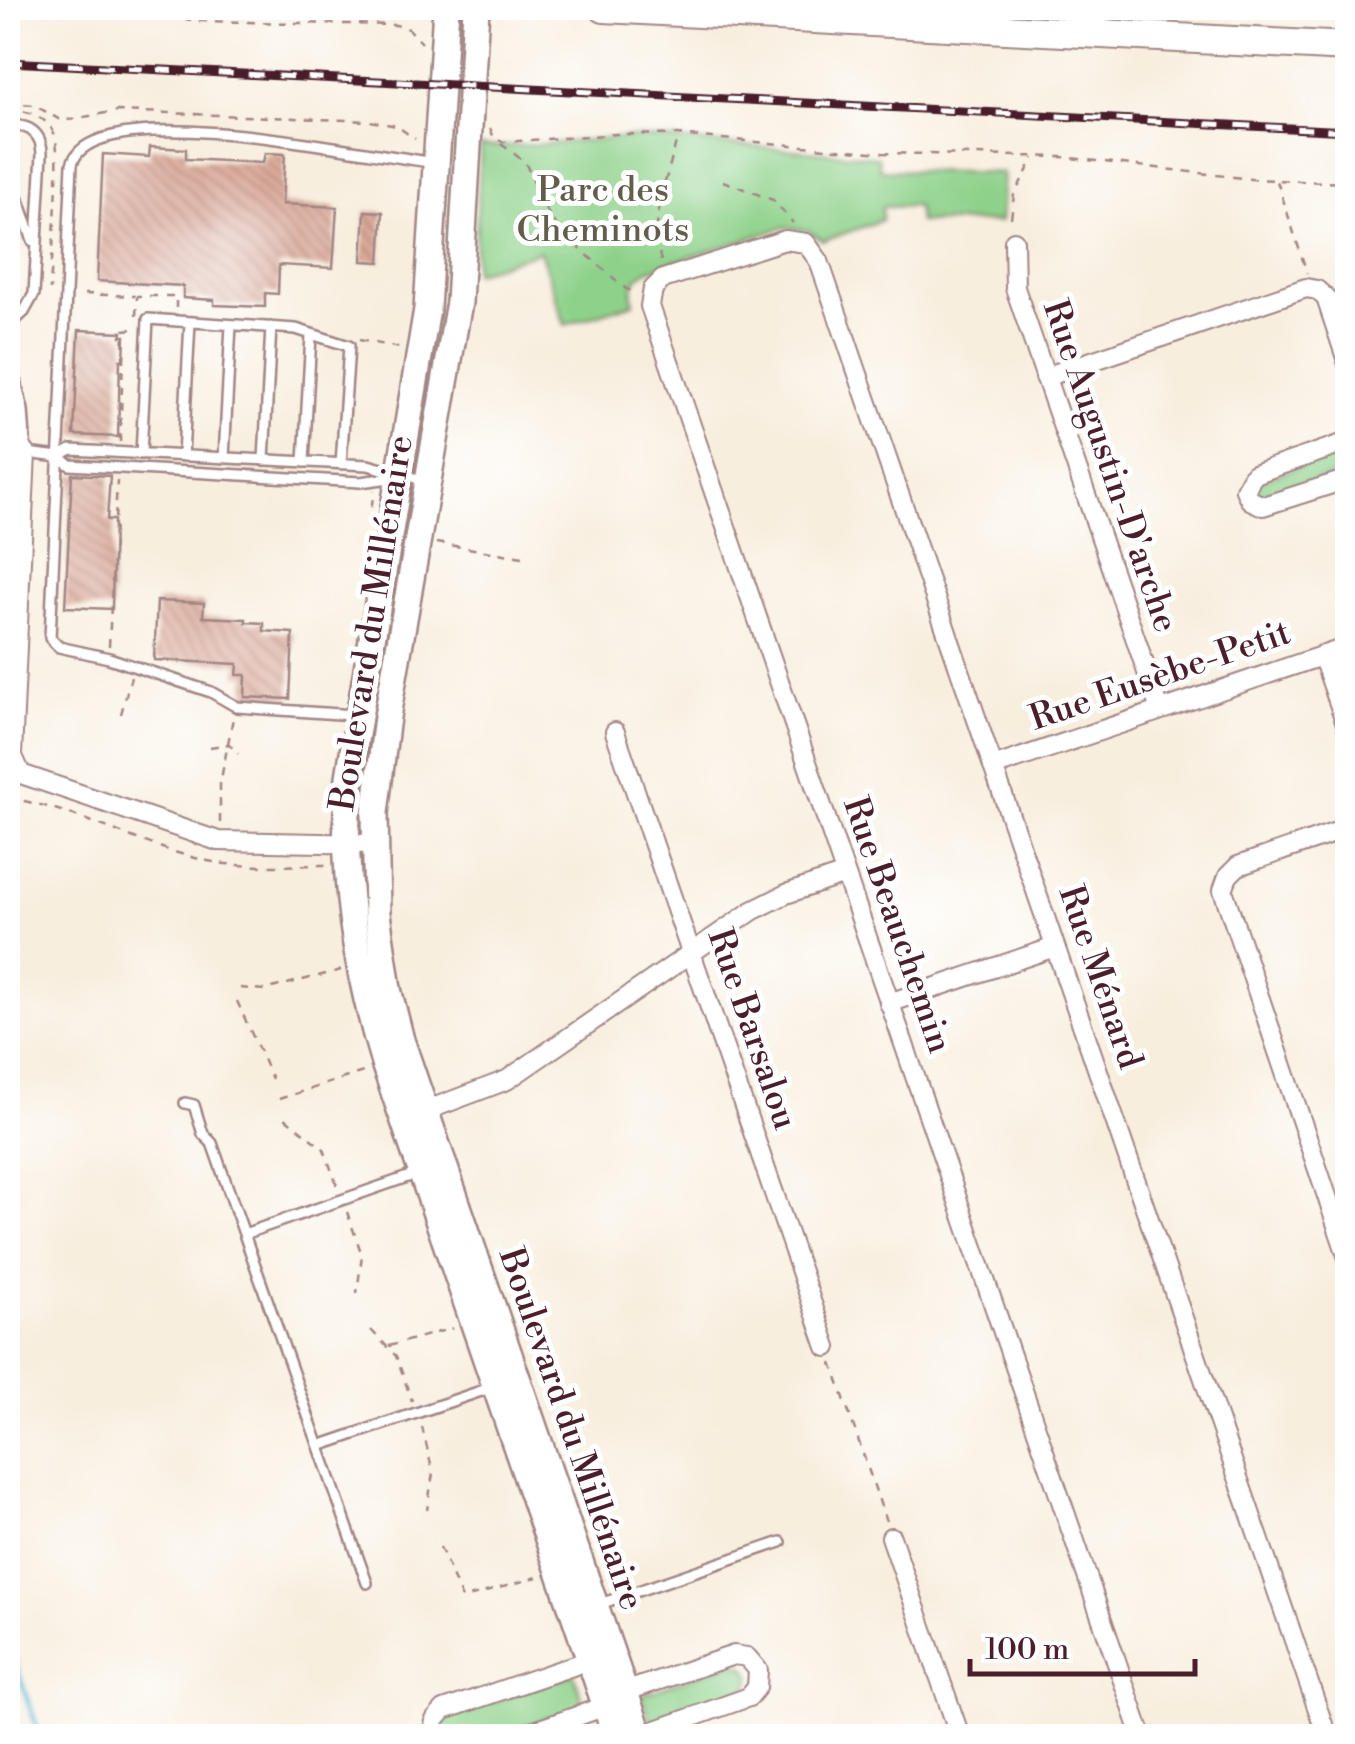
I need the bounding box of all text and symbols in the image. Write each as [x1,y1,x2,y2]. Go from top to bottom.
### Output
park label: Parc des Cheminots [517,169,689,252]
street label: Rue Augustin-D'arche [1033,294,1187,638]
street label: Boulevard du Millénaire [321,432,423,815]
street label: Rue Eusèbe-Petit [1024,611,1296,741]
street label: Rue Beauchemin [833,791,961,1059]
street label: Rue Ménard [1049,880,1151,1074]
street label: Rue Barsalou [698,923,806,1135]
street label: Boulevard du Millénaire [489,1242,653,1615]
scale bar [970,1614,1195,1676]
text: 100 m [985,1631,1069,1669]

